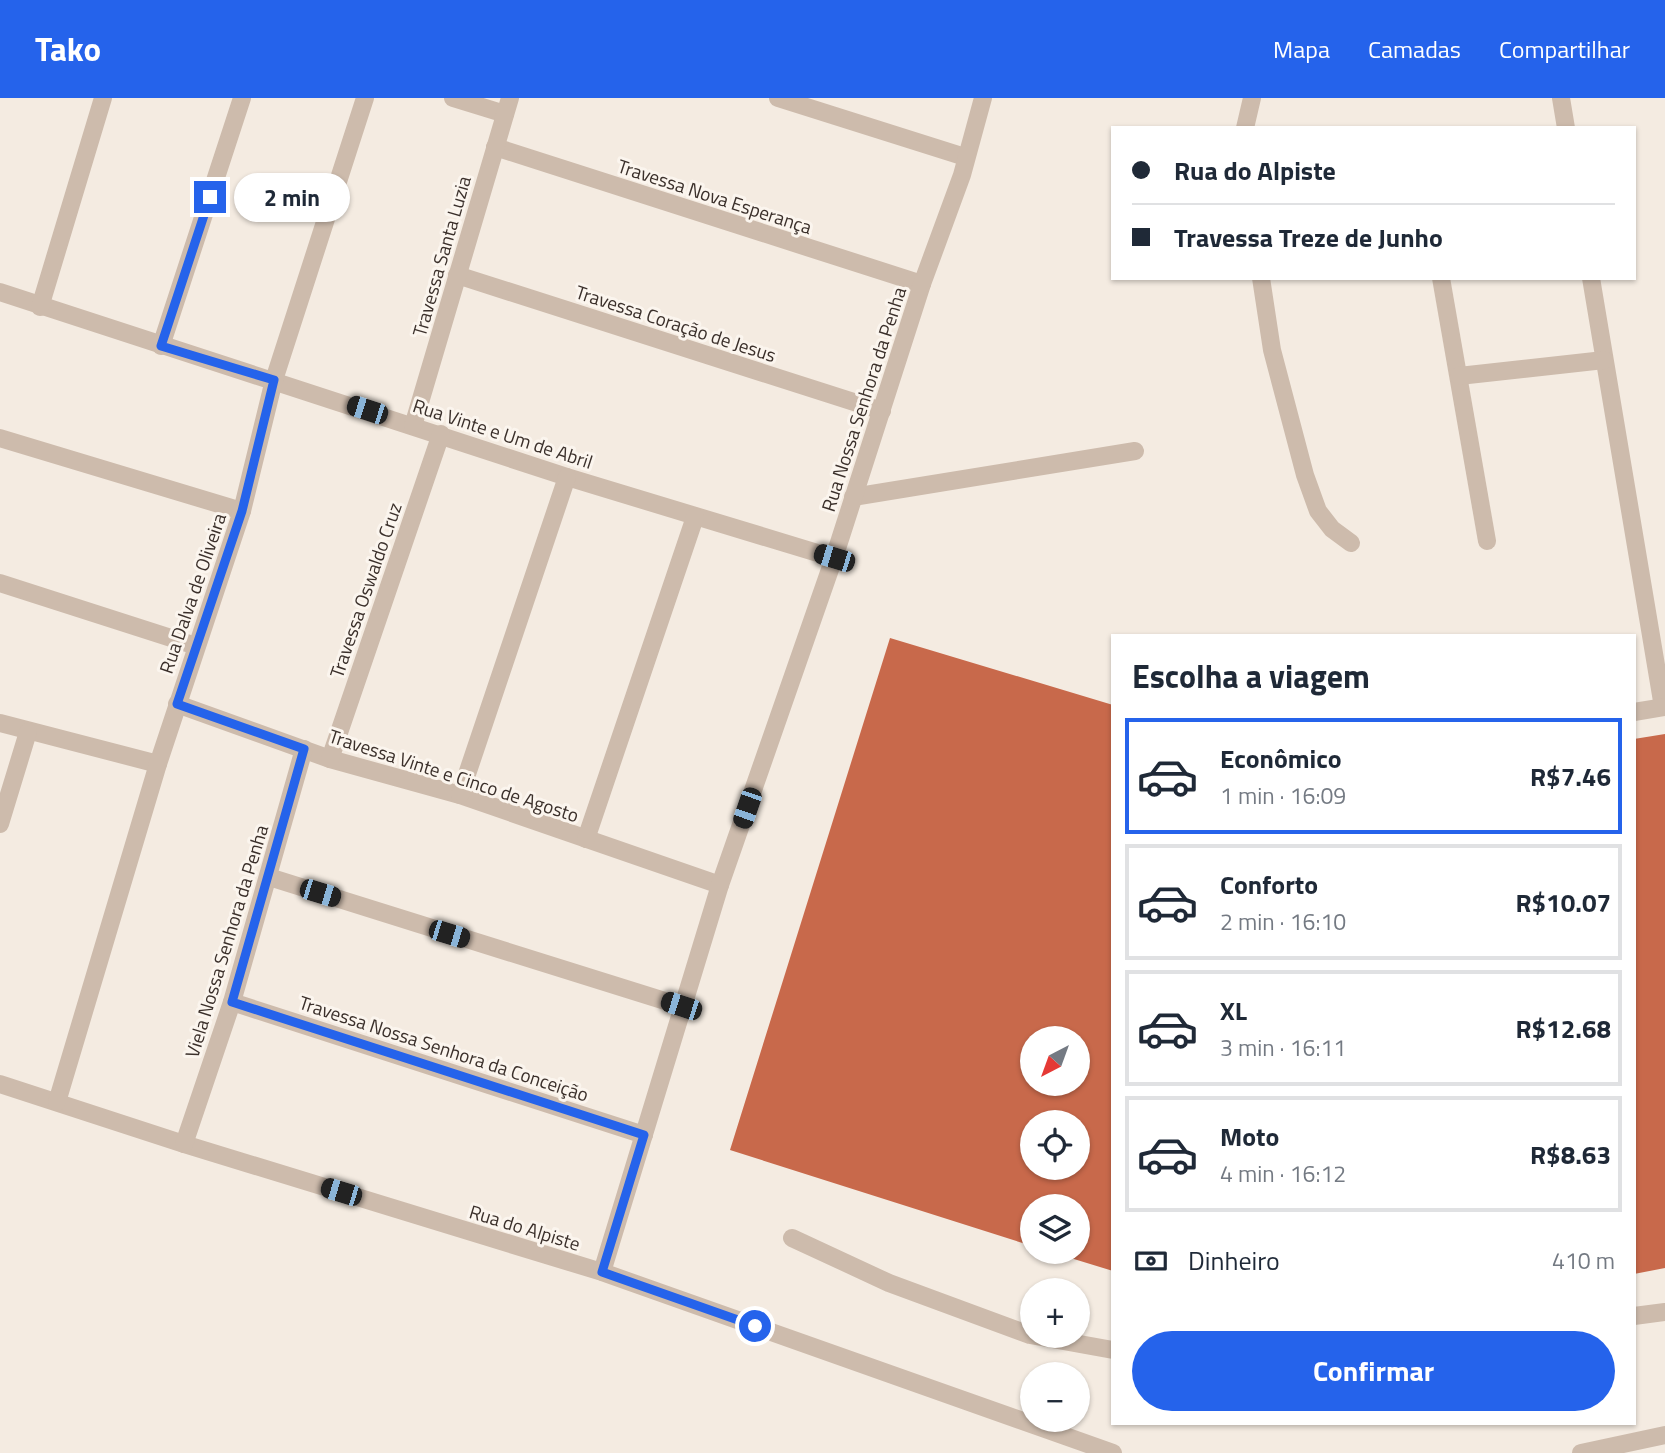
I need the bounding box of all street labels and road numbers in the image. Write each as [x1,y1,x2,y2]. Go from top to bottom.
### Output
street label: Travessa Nova Esperança [614,151,816,241]
street label: Travessa Santa Luzia [404,172,478,340]
street label: Travessa Coração de Jesus [572,277,780,369]
street label: Rua Nossa Senhora da Penha [813,282,913,515]
street label: Rua Vinte e Um de Abril [409,390,597,476]
street label: Travessa Oswaldo Cruz [321,498,409,682]
street label: Rua Dalva de Oliveira [151,508,233,677]
street label: Travessa Vinte e Cinco de Agosto [325,721,583,829]
street label: Viela Nossa Senhora da Penha [177,821,275,1061]
street label: Travessa Nossa Senhora da Conceição [295,987,593,1109]
street label: Rua do Alpiste [466,1196,584,1258]

